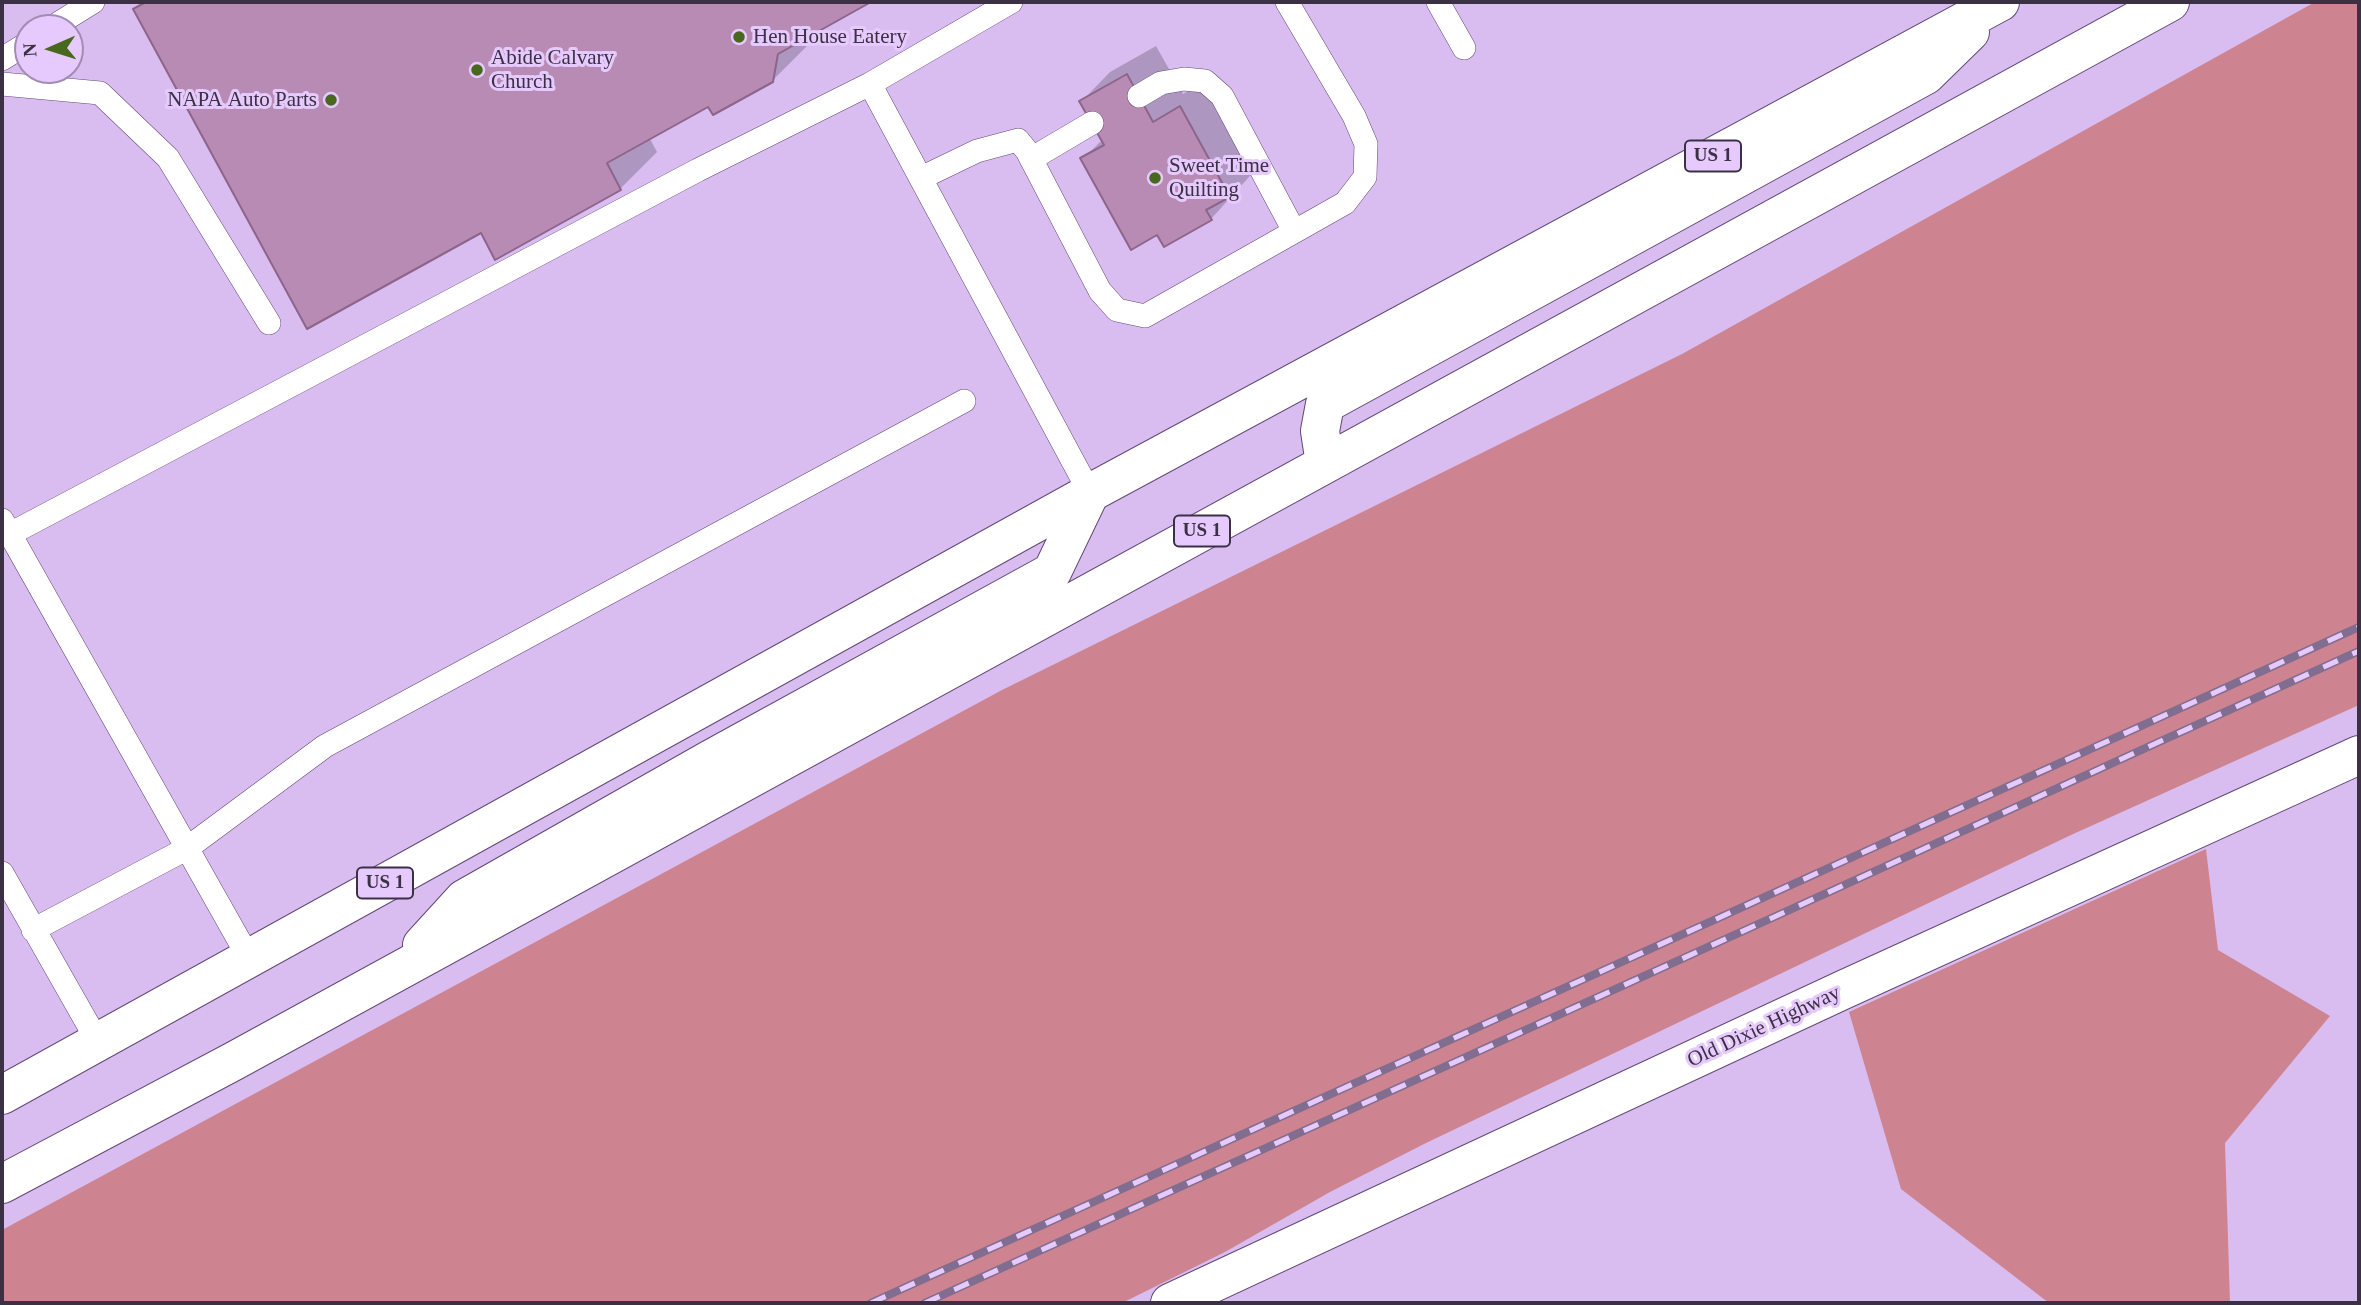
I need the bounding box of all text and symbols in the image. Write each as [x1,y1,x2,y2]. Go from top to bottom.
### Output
north arrow [14,14,84,84]
place label: Hen House Eatery [753,24,907,50]
marker: Hen House Eatery [731,29,747,45]
text: N [19,43,40,57]
place label: Abide Calvary Church [491,45,614,95]
marker: Abide Calvary Church [469,62,485,78]
place label: NAPA Auto Parts [167,87,317,113]
marker: NAPA Auto Parts [323,92,339,108]
road number: US 1 [1685,140,1741,172]
place label: Sweet Time Quilting [1169,153,1269,203]
marker: Sweet Time Quilting [1147,170,1163,186]
road number: US 1 [1174,516,1230,546]
road number: US 1 [357,868,413,898]
street label: Old Dixie Highway [1684,981,1844,1073]

